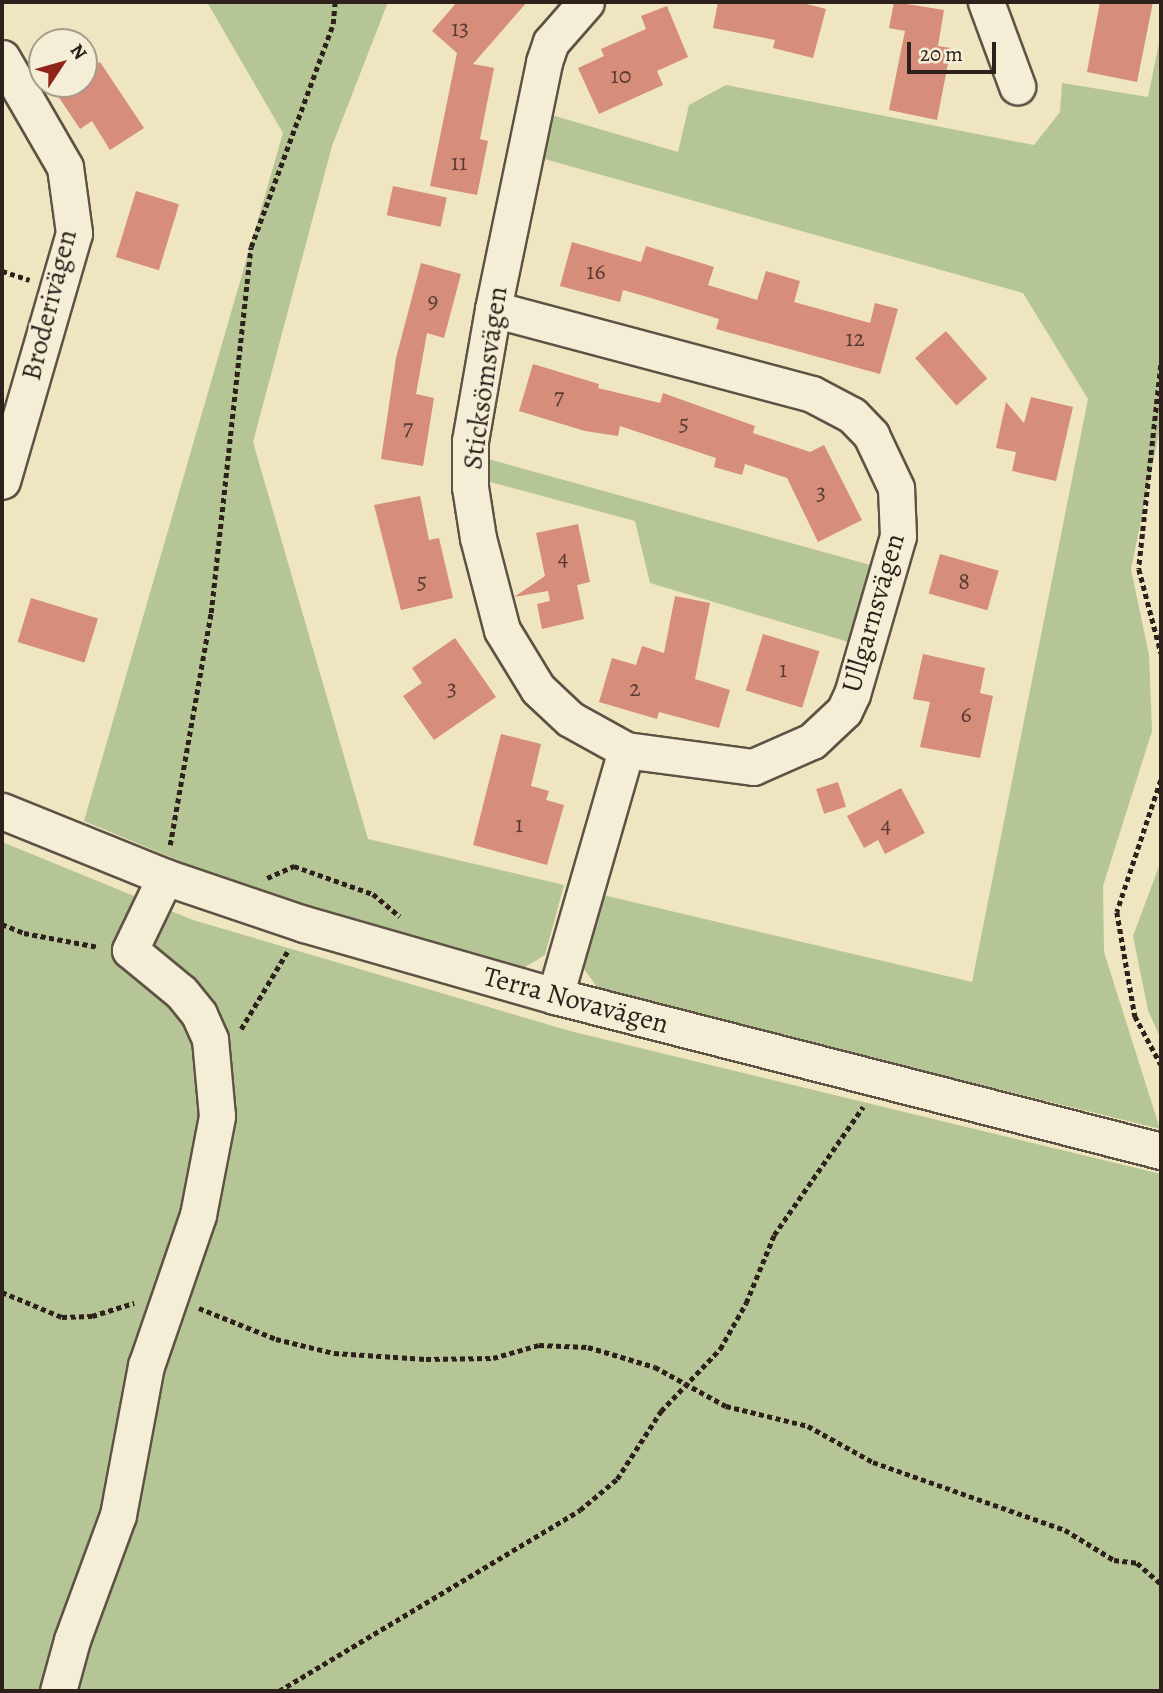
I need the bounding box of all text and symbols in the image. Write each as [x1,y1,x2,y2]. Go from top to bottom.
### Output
house number: 13 [451,15,469,43]
north arrow [28,28,98,98]
scale bar [911,28,1000,72]
text: N [64,39,93,65]
text: 20 m [920,40,963,68]
house number: 10 [611,62,631,90]
house number: 11 [451,149,467,177]
street label: Broderivägen [14,226,84,384]
house number: 16 [586,258,606,286]
street label: Sticksömsvägen [456,284,514,472]
house number: 9 [428,287,438,315]
house number: 12 [845,325,865,353]
house number: 7 [554,383,564,411]
house number: 5 [679,410,689,438]
house number: 7 [403,414,413,442]
house number: 3 [816,479,826,507]
street label: Ullgarnsvägen [834,530,912,696]
house number: 4 [558,544,568,572]
house number: 5 [417,568,427,596]
house number: 8 [958,568,970,596]
house number: 1 [779,656,787,684]
house number: 3 [447,675,457,703]
house number: 2 [629,675,641,703]
house number: 6 [960,701,972,729]
house number: 1 [515,811,523,839]
house number: 4 [881,811,891,839]
street label: Terra Novavägen [480,959,672,1041]

